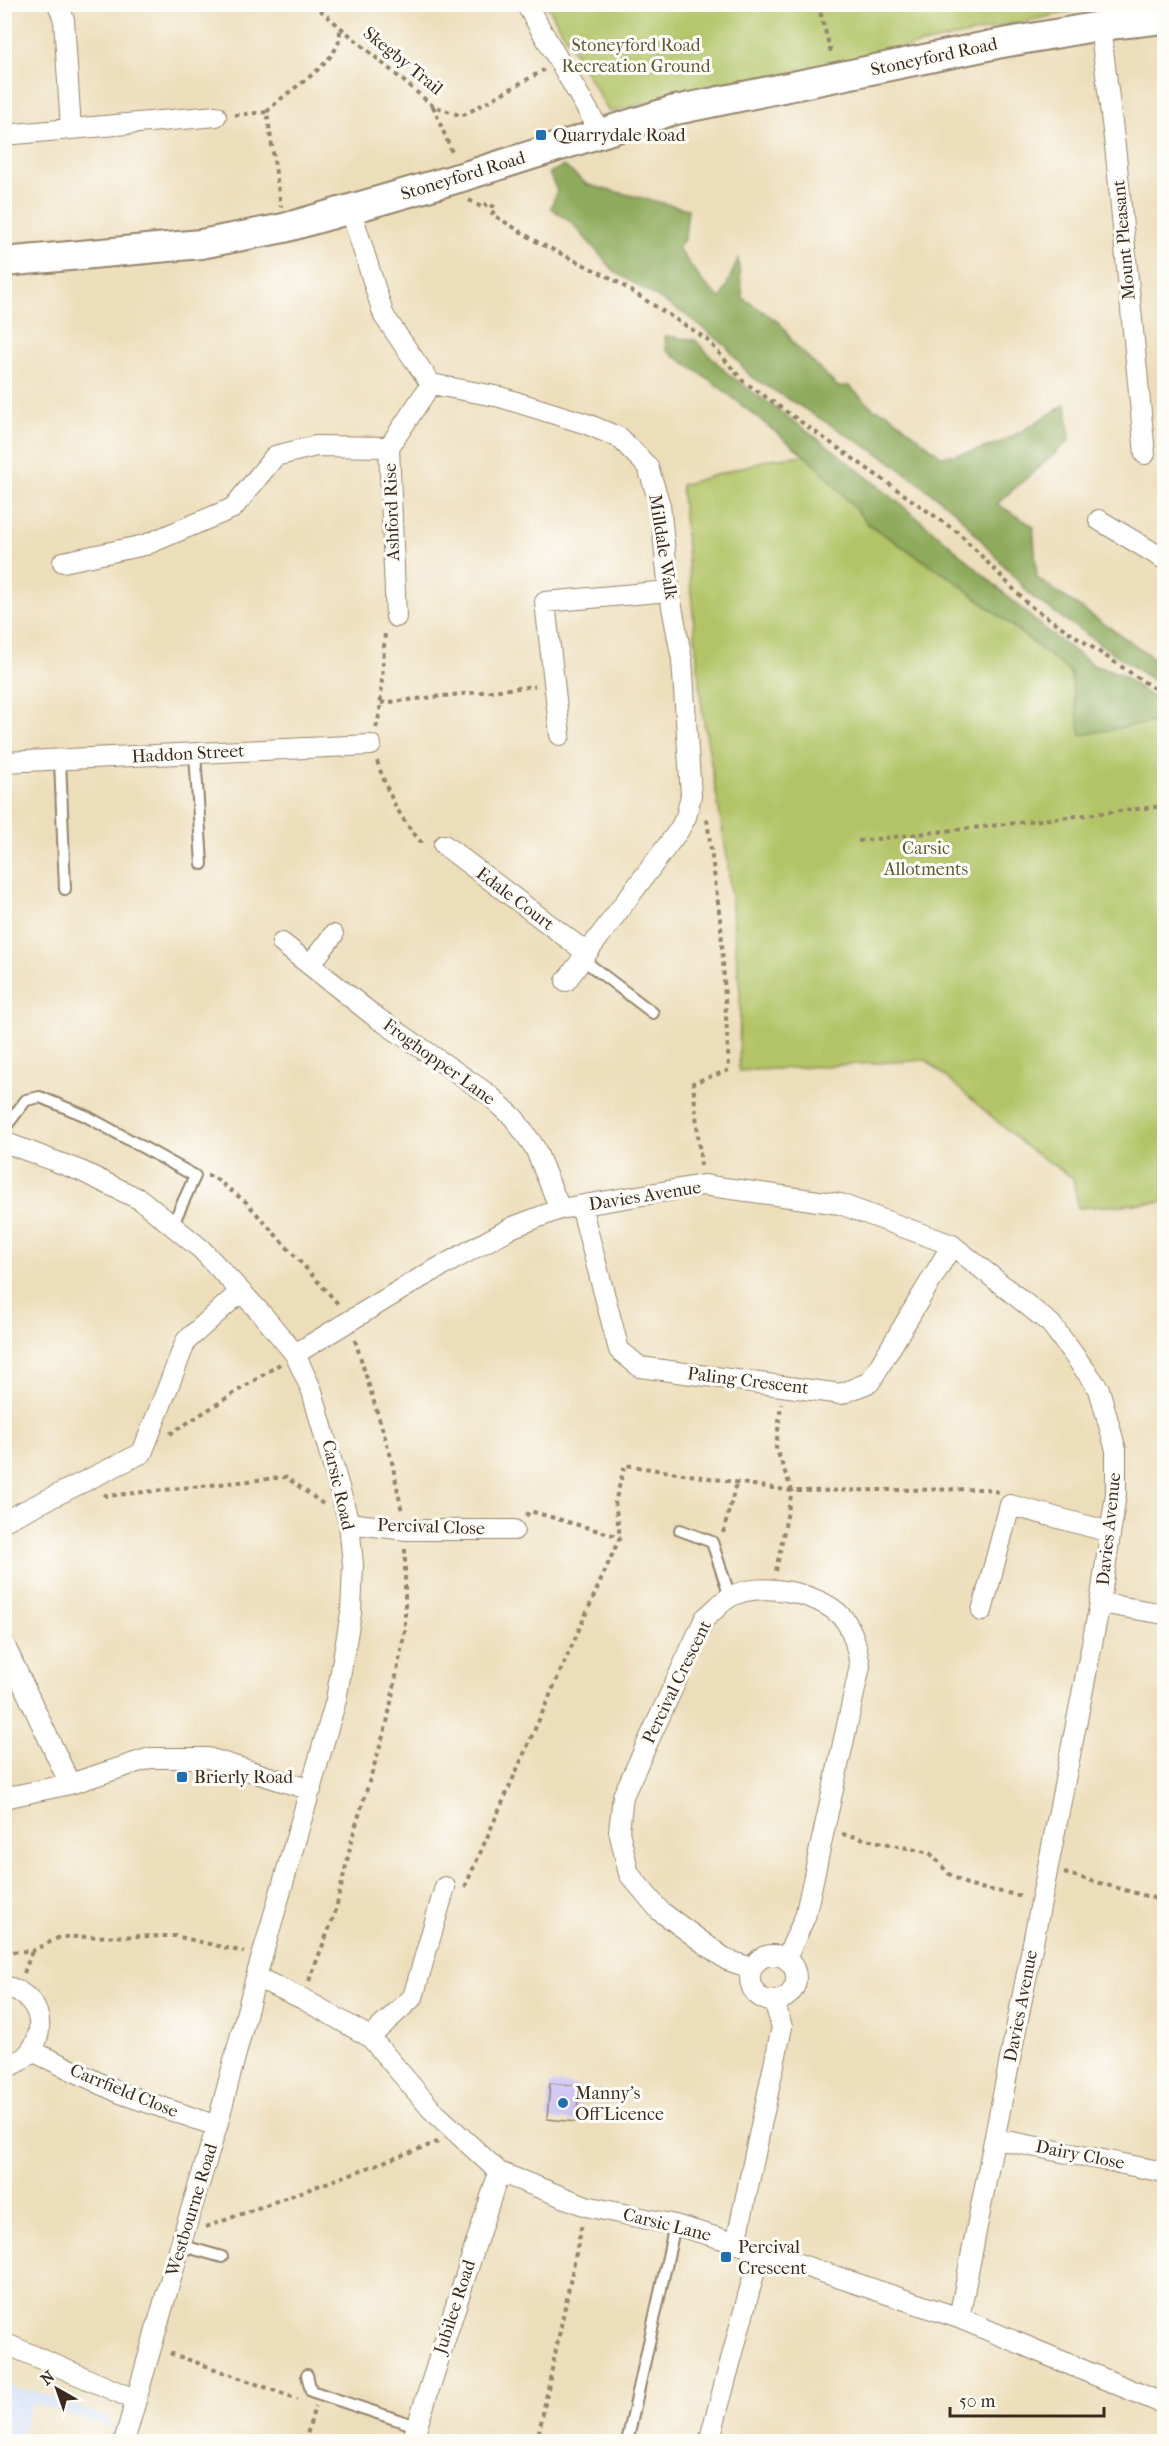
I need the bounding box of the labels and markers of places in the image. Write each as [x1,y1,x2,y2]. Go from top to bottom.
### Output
place label: Quarrydale Road [553,125,686,146]
marker: Quarrydale Road [534,128,548,142]
place label: Brierly Road [194,1767,293,1788]
marker: Brierly Road [175,1770,189,1784]
place label: Manny's Off Licence [575,2083,664,2125]
marker: Manny's Off Licence [556,2096,570,2110]
place label: Percival Crescent [738,2237,807,2279]
marker: Percival Crescent [719,2250,733,2264]

